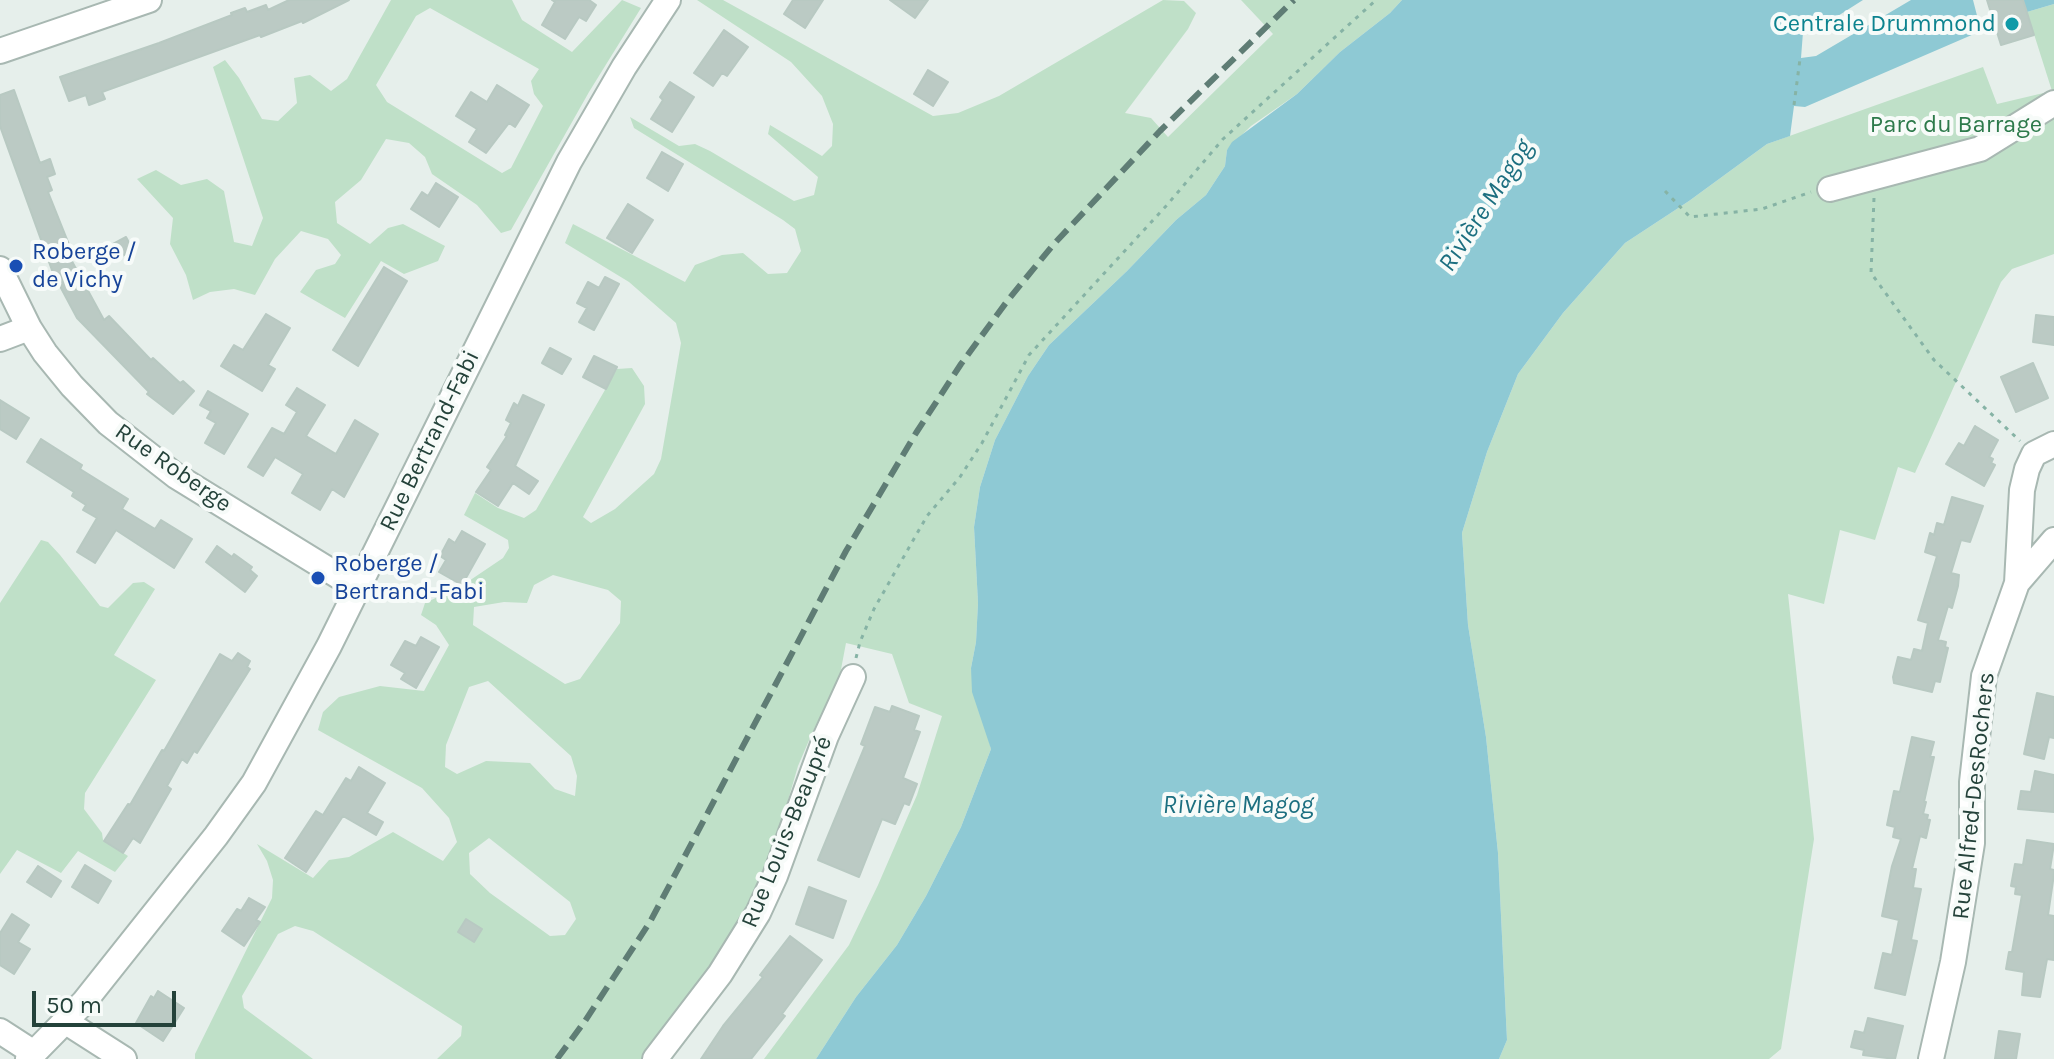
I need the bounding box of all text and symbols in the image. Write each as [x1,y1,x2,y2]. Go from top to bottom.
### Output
place label: Centrale Drummond [1773,10,1996,38]
marker: Centrale Drummond [2003,15,2021,33]
park label: Parc du Barrage [1870,111,2042,139]
water label: Rivière Magog [1432,134,1540,278]
place label: Roberge / de Vichy [32,238,137,294]
marker: Roberge / de Vichy [7,257,25,275]
street label: Rue Bertrand-Fabi [374,346,486,536]
street label: Rue Roberge [109,417,237,519]
place label: Roberge / Bertrand-Fabi [334,550,484,606]
marker: Roberge / Bertrand-Fabi [309,569,327,587]
street label: Rue Alfred-DesRochers [1947,671,2001,921]
street label: Rue Louis-Beaupré [735,732,839,932]
water label: Rivière Magog [1163,790,1313,822]
scale bar [36,975,180,1025]
text: 50 m [46,991,102,1019]

